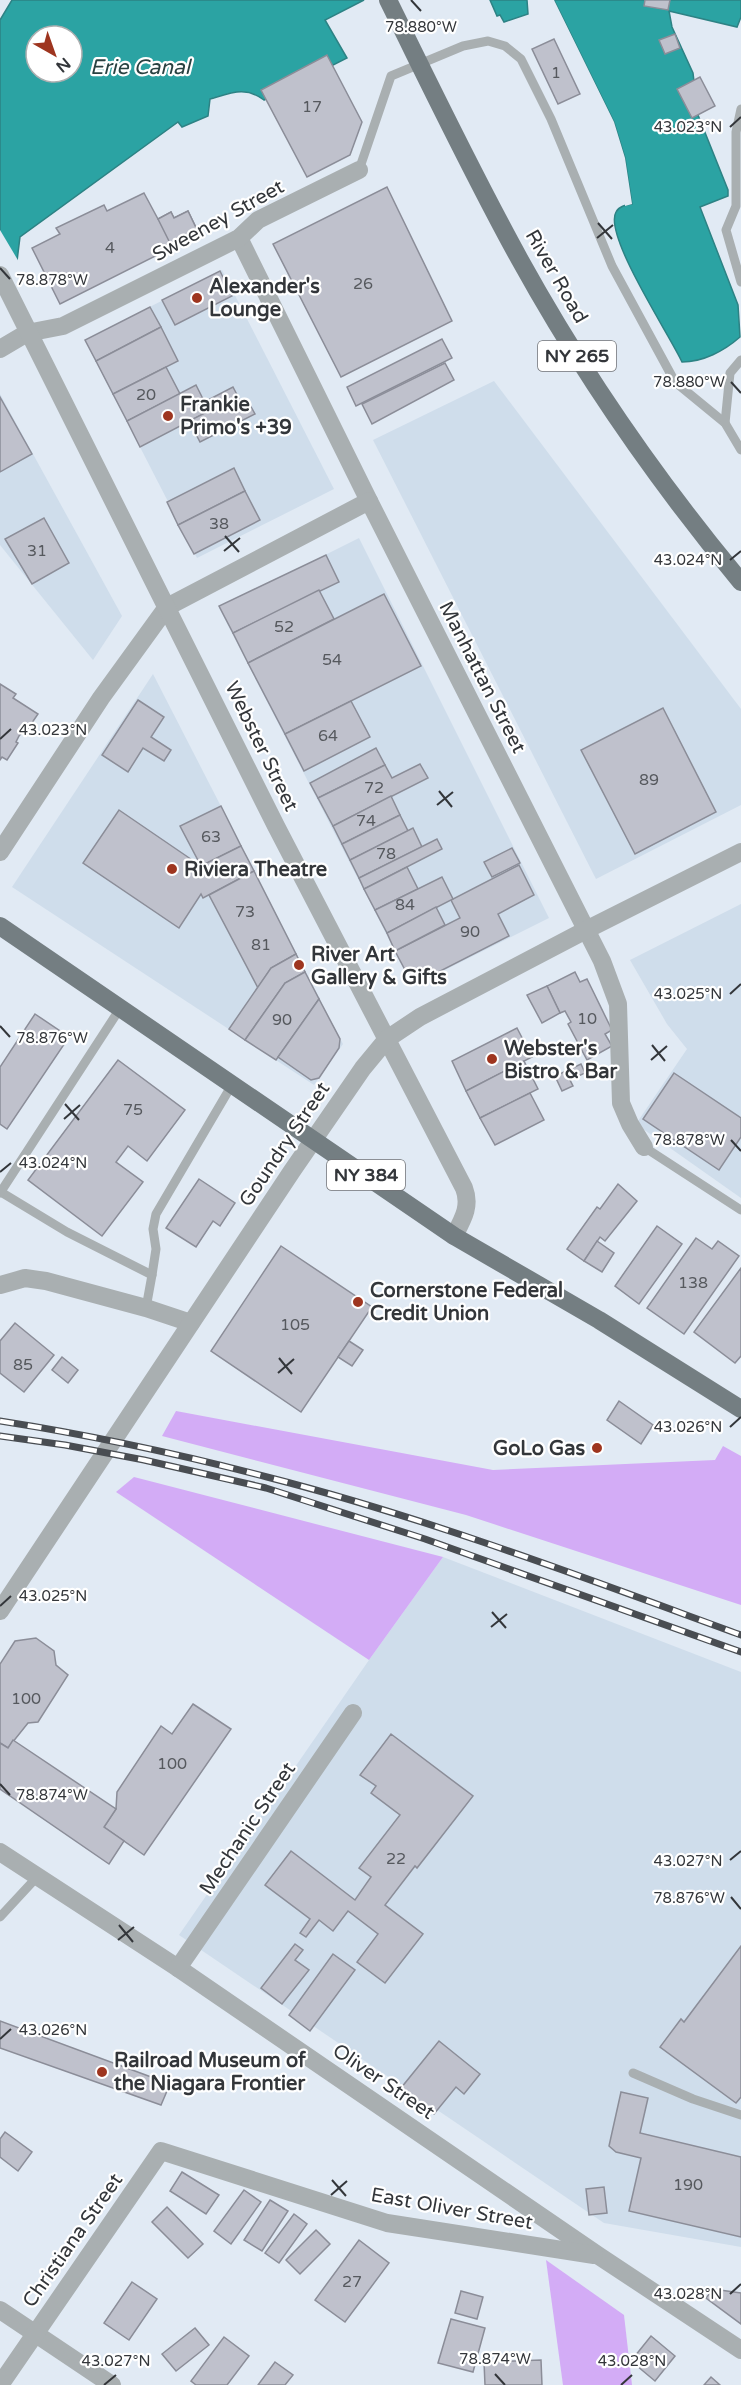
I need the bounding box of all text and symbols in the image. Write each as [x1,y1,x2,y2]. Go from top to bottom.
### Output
text: 78.880°W [385,18,457,36]
north arrow [24,24,84,84]
text: N [52,53,74,77]
water label: Erie Canal [90,55,193,80]
house number: 1 [551,63,561,83]
house number: 17 [302,97,322,117]
text: 43.023°N [654,118,722,136]
street label: Sweeney Street [149,175,289,267]
street label: River Road [520,225,593,328]
house number: 4 [105,238,115,258]
text: 78.878°W [16,271,88,289]
house number: 26 [353,274,373,294]
place label: Alexander's Lounge [209,275,320,322]
marker: Alexander's Lounge [190,291,204,305]
road number: NY 265 [538,341,616,371]
text: 78.880°W [653,373,725,391]
house number: 20 [136,385,156,405]
place label: Frankie Primo's +39 [180,393,292,440]
marker: Frankie Primo's +39 [161,409,175,423]
house number: 38 [209,514,229,534]
house number: 31 [27,541,47,561]
text: 43.024°N [654,551,722,569]
street label: Manhattan Street [434,598,531,758]
house number: 52 [274,617,294,637]
house number: 54 [322,650,342,670]
street label: Webster Street [219,678,303,816]
text: 43.023°N [19,721,87,739]
house number: 64 [318,726,338,746]
house number: 89 [639,770,659,790]
house number: 72 [364,778,384,798]
house number: 74 [356,811,376,831]
house number: 63 [201,827,221,847]
house number: 78 [376,844,396,864]
place label: Riviera Theatre [184,858,327,882]
marker: Riviera Theatre [165,862,179,876]
house number: 84 [395,895,415,915]
house number: 73 [235,902,255,922]
house number: 90 [460,922,480,942]
house number: 81 [251,935,271,955]
place label: River Art Gallery & Gifts [311,943,447,990]
marker: River Art Gallery & Gifts [292,958,306,972]
text: 43.025°N [654,985,722,1003]
house number: 10 [577,1009,597,1029]
house number: 90 [272,1010,292,1030]
text: 78.876°W [16,1029,88,1047]
place label: Webster's Bistro & Bar [504,1037,617,1084]
marker: Webster's Bistro & Bar [485,1052,499,1066]
street label: Goundry Street [234,1077,336,1211]
house number: 75 [123,1100,143,1120]
text: 78.878°W [653,1131,725,1149]
text: 43.024°N [19,1154,87,1172]
road number: NY 384 [327,1160,405,1190]
house number: 138 [678,1273,708,1293]
place label: Cornerstone Federal Credit Union [370,1279,563,1326]
marker: Cornerstone Federal Credit Union [351,1295,365,1309]
house number: 105 [280,1315,310,1335]
house number: 85 [13,1355,33,1375]
text: 43.026°N [654,1418,722,1436]
place label: GoLo Gas [493,1437,585,1461]
marker: GoLo Gas [590,1441,604,1455]
text: 43.025°N [19,1587,87,1605]
house number: 100 [11,1689,41,1709]
house number: 100 [157,1754,187,1774]
street label: Mechanic Street [195,1757,301,1899]
text: 78.874°W [16,1786,88,1804]
house number: 22 [386,1849,406,1869]
text: 43.027°N [653,1852,723,1870]
text: 78.876°W [653,1889,725,1907]
text: 43.026°N [19,2021,87,2039]
street label: Oliver Street [328,2039,439,2125]
place label: Railroad Museum of the Niagara Frontier [114,2049,306,2096]
marker: Railroad Museum of the Niagara Frontier [95,2065,109,2079]
street label: Christiana Street [18,2169,128,2312]
house number: 190 [673,2175,703,2195]
street label: East Oliver Street [369,2183,535,2235]
house number: 27 [342,2272,362,2292]
text: 43.028°N [654,2285,722,2303]
text: 78.874°W [459,2350,531,2368]
text: 43.027°N [81,2352,151,2370]
text: 43.028°N [598,2352,666,2370]

